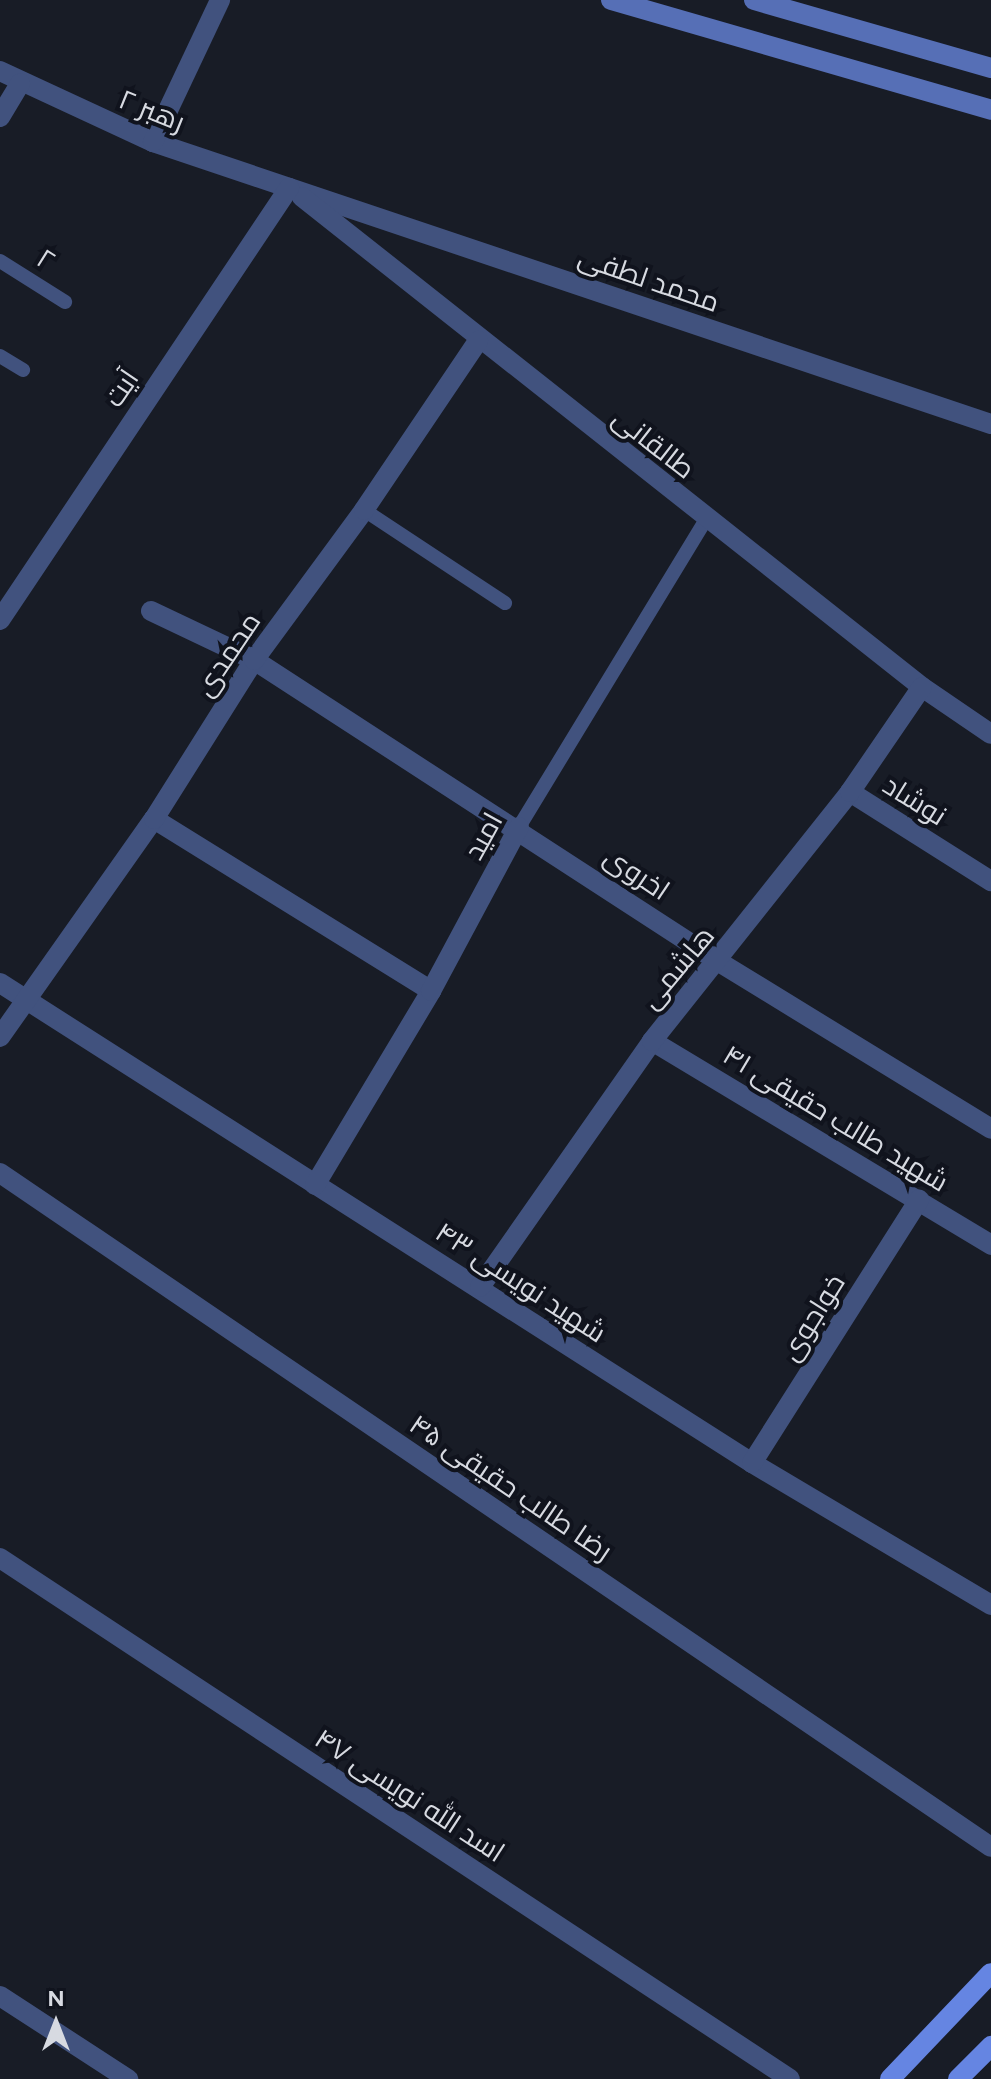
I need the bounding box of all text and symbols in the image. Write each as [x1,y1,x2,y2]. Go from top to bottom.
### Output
street label: رهبر ۲ [114,82,190,138]
street label: محمد لطفی [574,239,724,319]
street label: ۲ [31,241,61,277]
street label: آیت [96,363,146,413]
street label: طالقانی [606,400,702,486]
street label: محمدی [187,606,267,702]
street label: نوشاد [877,768,953,832]
street label: امید [456,807,510,865]
street label: اخروی [598,839,676,907]
street label: هاشمی [633,919,721,1015]
street label: ۴۱ شهید طالب حقیقی [717,1037,955,1199]
street label: ۴۳ شهید نویسی [430,1214,612,1350]
street label: خواجوی [772,1267,852,1367]
street label: ۴۵ رضا طالب حقیقی [403,1407,619,1567]
street label: ۴۷ اسد الله نویسی [309,1721,511,1869]
north arrow [16,1983,96,2063]
text: N [47,1985,65,2012]

